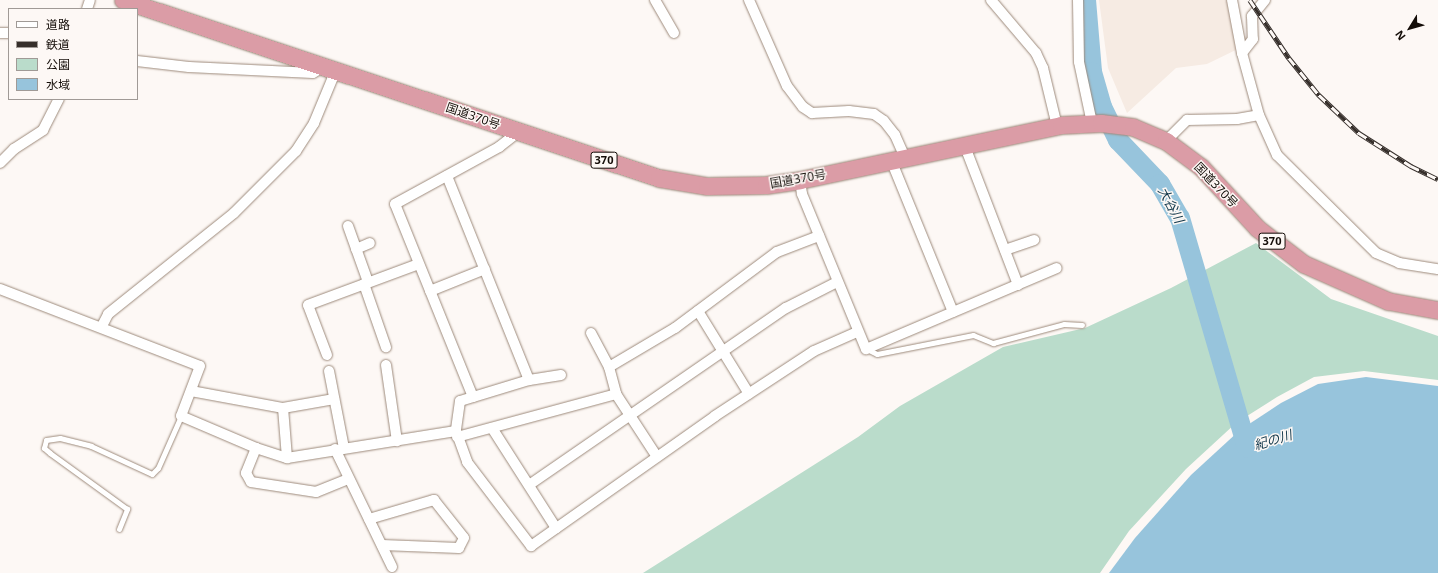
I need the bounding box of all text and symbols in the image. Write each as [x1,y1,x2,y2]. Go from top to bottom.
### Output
legend [8,8,138,100]
north arrow [1390,8,1430,48]
text: 道路 [46,16,70,33]
text: N [1391,27,1409,44]
text: 鉄道 [46,36,70,53]
text: 公園 [46,56,70,73]
text: 水域 [46,76,70,93]
street label: 国道370号 [444,100,502,132]
road number: 370 [590,151,618,169]
street label: 国道370号 [1191,160,1241,210]
street label: 国道370号 [769,167,827,191]
water label: 大谷川 [1155,184,1187,226]
road number: 370 [1258,232,1286,250]
water label: 紀の川 [1252,427,1294,453]

